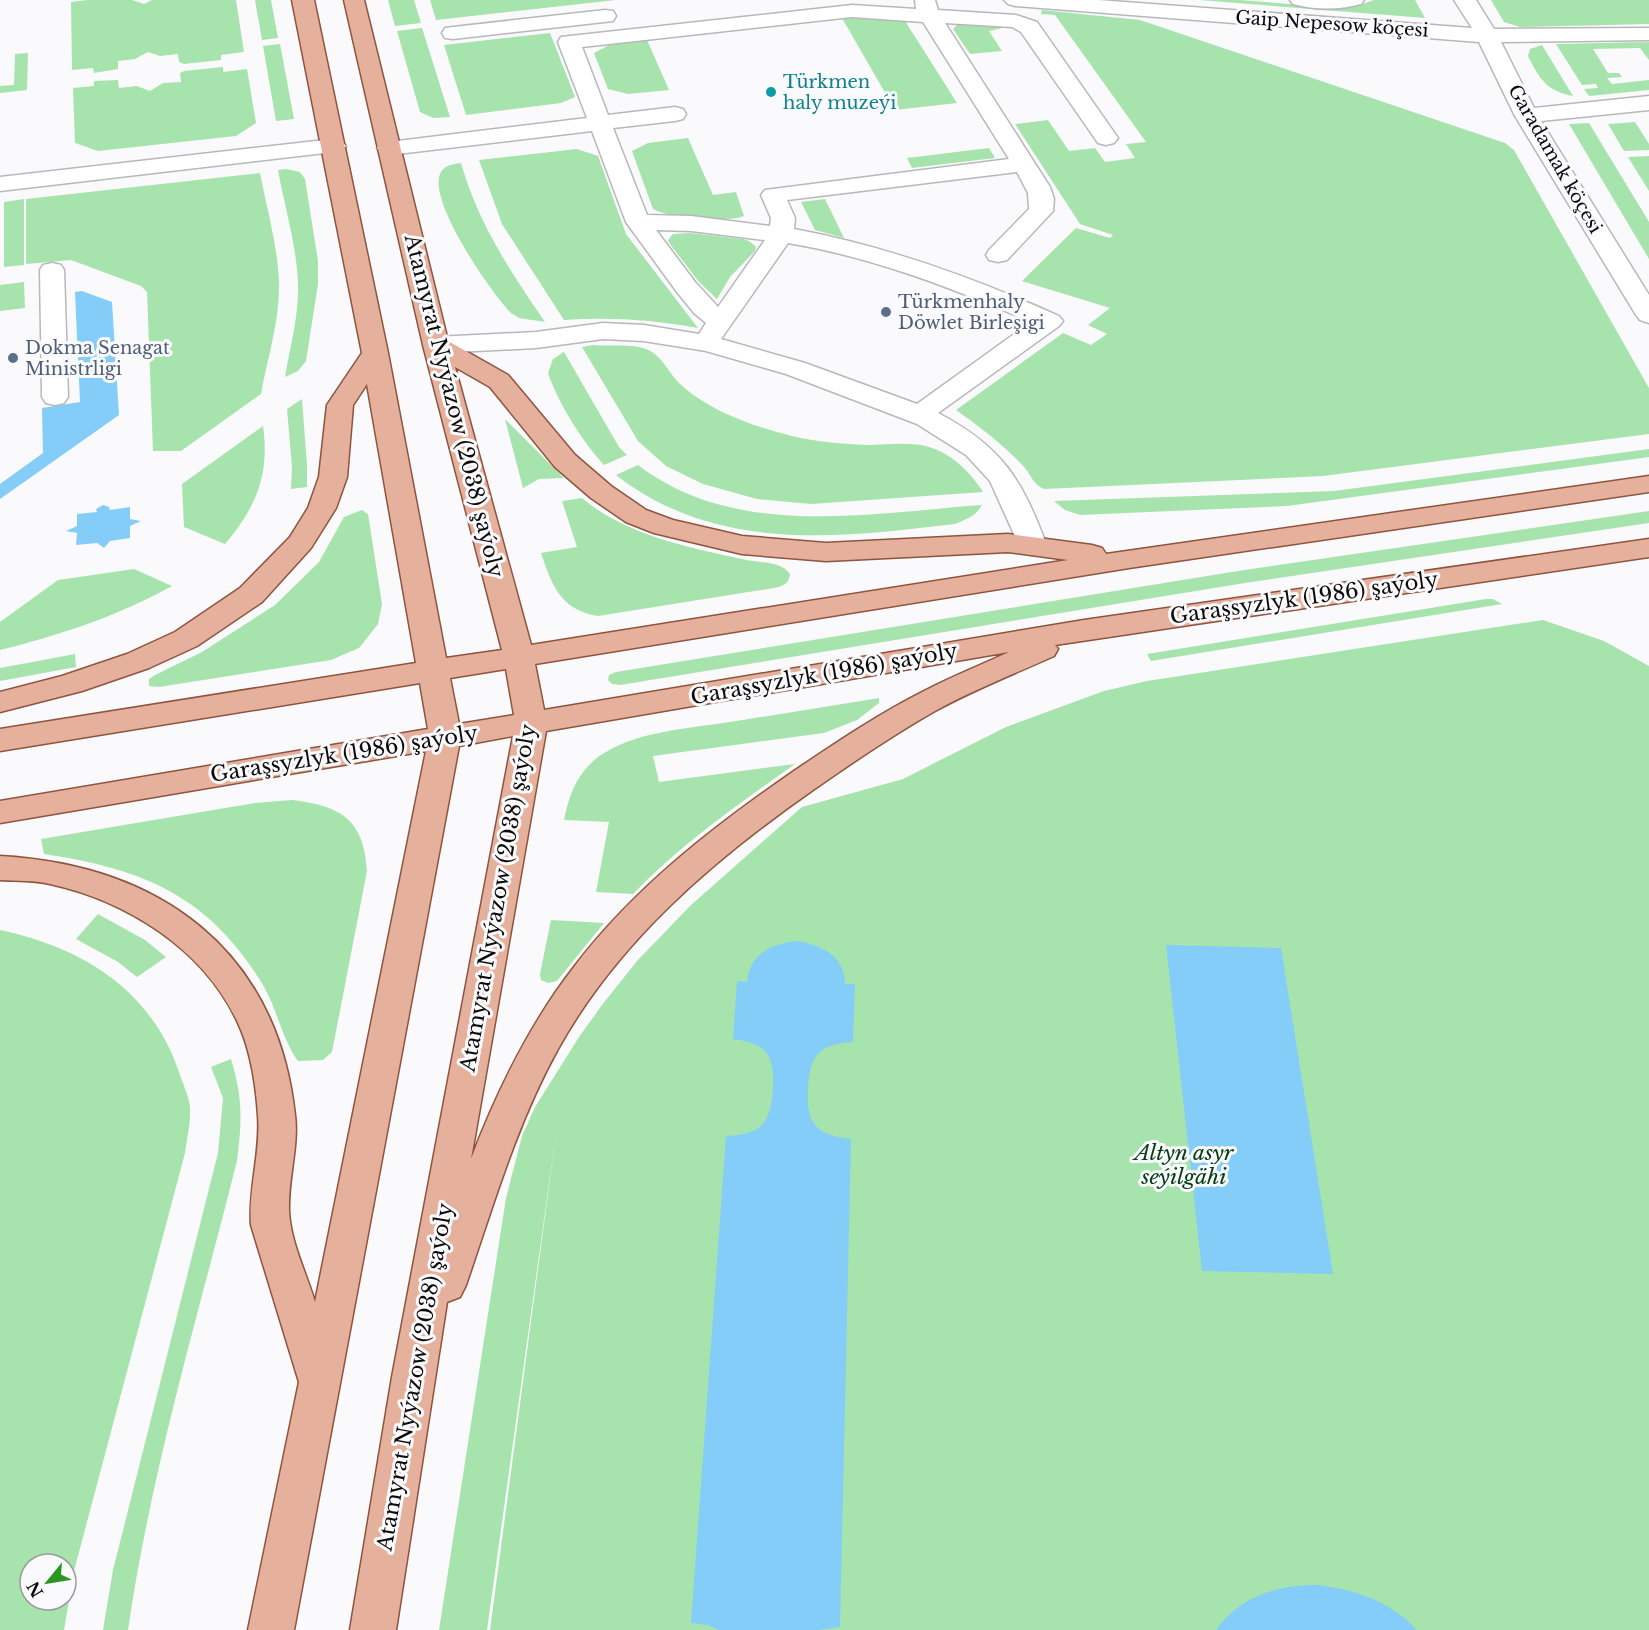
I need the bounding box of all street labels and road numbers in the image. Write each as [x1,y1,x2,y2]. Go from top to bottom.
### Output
street label: Gaip Nepesow köçesi [1235,6,1429,42]
street label: Garadamak köçesi [1503,81,1607,237]
street label: Atamyrat Nyýazow (2038) şaýoly [398,231,509,581]
street label: Garaşsyzlyk (1986) şaýoly [1168,566,1440,630]
street label: Garaşsyzlyk (1986) şaýoly [689,638,960,710]
street label: Garaşsyzlyk (1986) şaýoly [208,720,480,788]
street label: Atamyrat Nyýazow (2038) şaýoly [454,722,542,1075]
street label: Atamyrat Nyýazow (2038) şaýoly [371,1201,459,1554]

